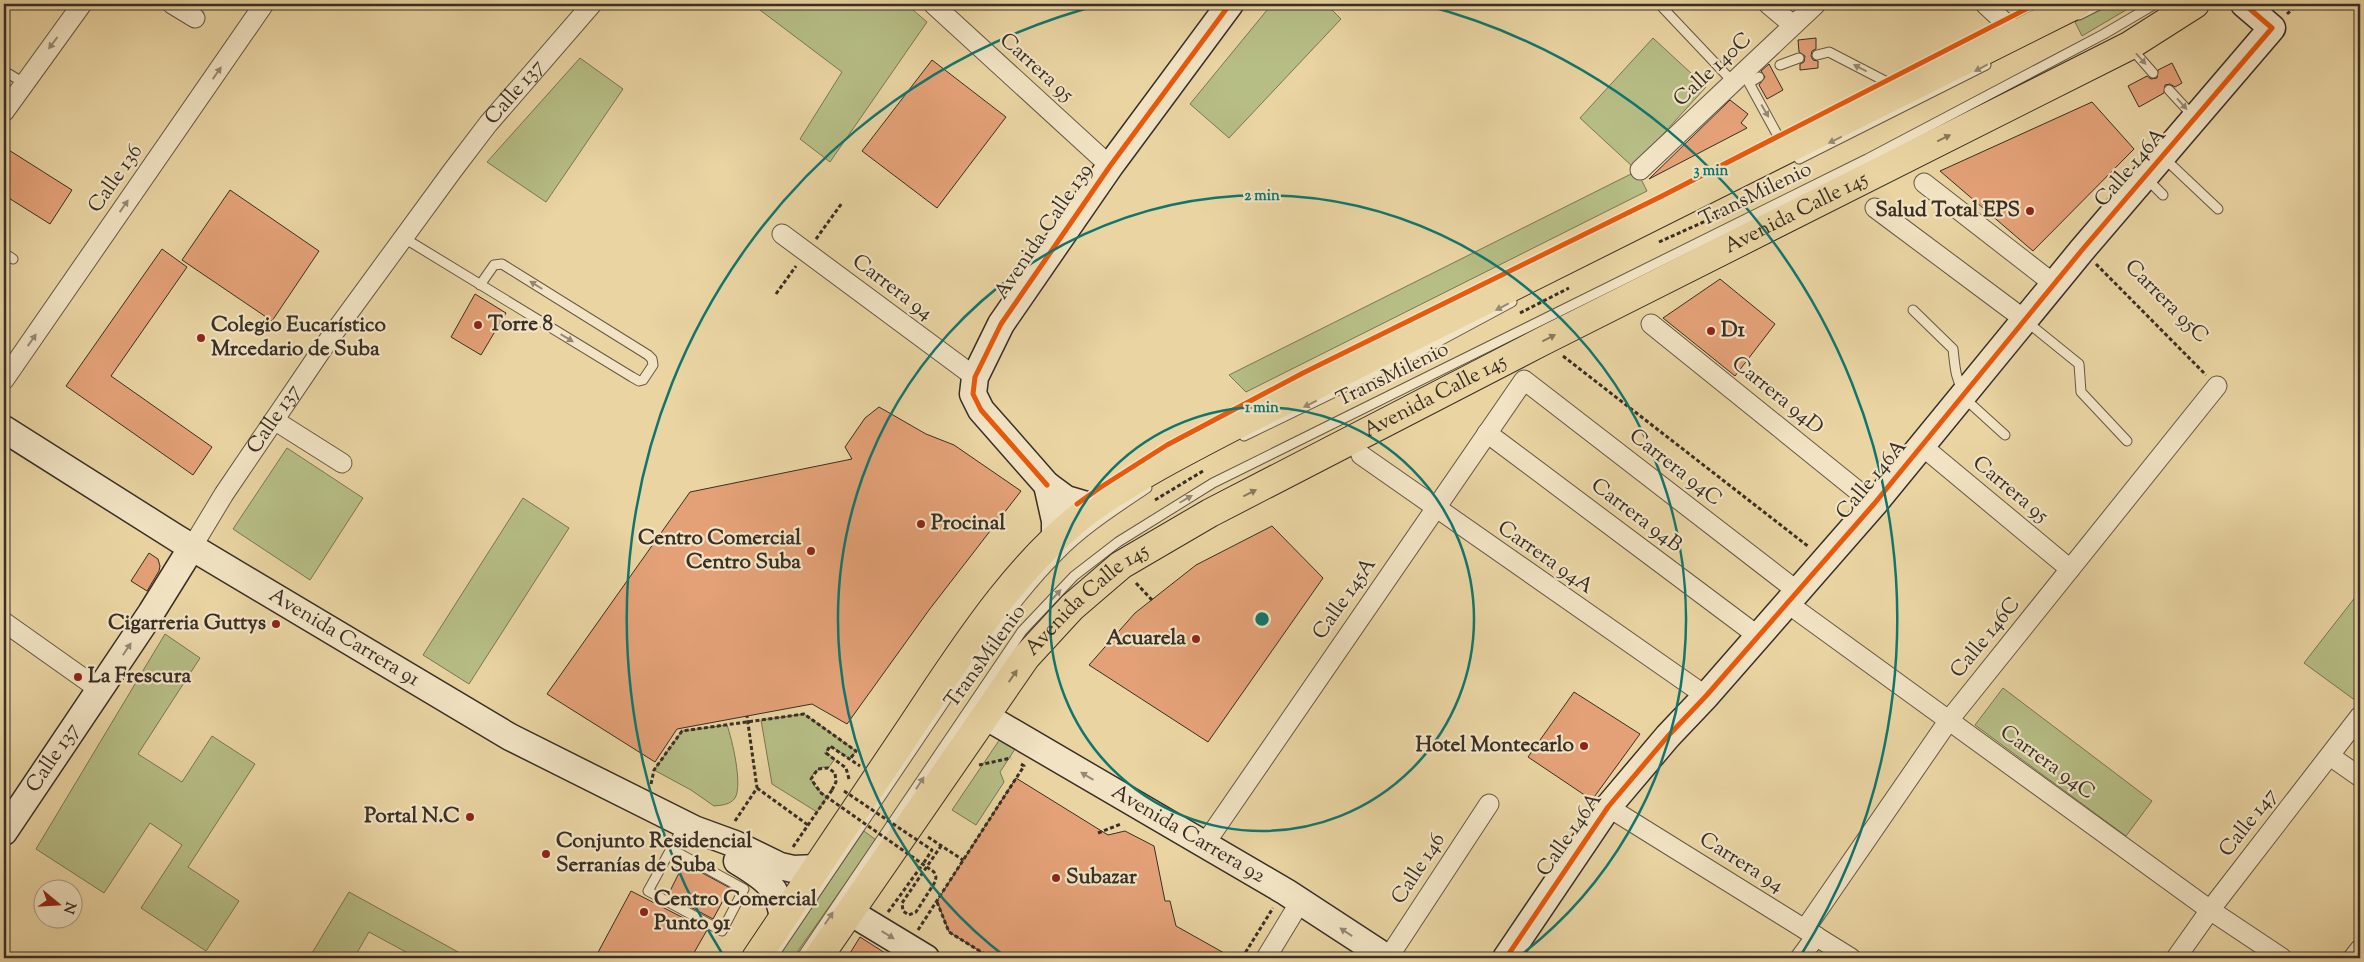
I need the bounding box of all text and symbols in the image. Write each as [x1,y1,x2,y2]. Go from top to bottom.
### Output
street label: Carrera 95 [992,26,1080,110]
street label: Calle 140C [1667,26,1759,114]
one-way arrow [48,36,59,49]
street label: Calle 137 [478,53,552,132]
one-way arrow [2135,53,2147,65]
one-way arrow [1974,63,1987,72]
one-way arrow [1853,64,1867,72]
one-way arrow [212,66,222,79]
one-way arrow [2176,98,2188,110]
one-way arrow [1760,105,1769,118]
street label: Calle 146A [2088,122,2174,214]
one-way arrow [1937,134,1952,143]
one-way arrow [1828,137,1842,145]
street label: Calle 136 [81,138,151,220]
street label: TransMilenio [1695,155,1817,235]
street label: Avenida Calle 139 [987,158,1101,306]
text: 3 min [1694,161,1729,182]
street label: Avenida Calle 145 [1719,165,1874,262]
text: 2 min [1244,186,1280,207]
place label: Salud Total EPS [1875,196,2020,226]
one-way arrow [119,199,129,213]
marker: Salud Total EPS [2024,205,2036,217]
street label: Carrera 94 [845,248,939,328]
street label: Carrera 95C [2117,253,2215,351]
one-way arrow [529,280,542,290]
one-way arrow [1495,303,1509,311]
place label: Torre 8 [488,310,553,340]
place label: Colegio Eucarístico Mrcedario de Suba [211,311,387,365]
place label: D1 [1721,316,1746,346]
marker: Torre 8 [472,319,484,331]
marker: D1 [1705,325,1717,337]
marker: Colegio Eucarístico Mrcedario de Suba [195,332,207,344]
one-way arrow [27,333,37,347]
one-way arrow [560,333,573,342]
one-way arrow [1542,334,1557,342]
street label: TransMilenio [1332,335,1454,415]
street label: Avenida Calle 145 [1358,347,1512,446]
street label: Carrera 94D [1724,349,1830,443]
street label: Calle 137 [240,378,309,460]
text: 1 min [1245,398,1279,419]
one-way arrow [1303,400,1318,408]
street label: Carrera 94C [1622,422,1728,514]
street label: Calle 146A [1829,433,1915,527]
street label: Carrera 95 [1965,449,2055,531]
street label: Carrera 94B [1584,472,1688,560]
one-way arrow [1242,489,1257,497]
one-way arrow [1179,495,1193,504]
place label: Procinal [931,509,1005,539]
street label: Carrera 94A [1491,514,1599,602]
marker: Procinal [915,518,927,530]
place label: Centro Comercial Centro Suba [638,524,801,578]
street label: Avenida Calle 145 [1019,537,1155,663]
marker: Centro Comercial Centro Suba [805,545,817,557]
street label: Calle 145A [1306,552,1384,646]
street label: Avenida Carrera 91 [263,581,425,695]
one-way arrow [1050,590,1062,602]
street label: Calle 146C [1944,591,2028,685]
street label: TransMilenio [938,599,1034,715]
place label: Cigarreria Guttys [108,609,266,639]
centre of rings [1253,610,1271,628]
marker: Cigarreria Guttys [270,618,282,630]
place label: Acuarela [1106,624,1186,654]
marker: Acuarela [1190,633,1202,645]
one-way arrow [122,643,132,656]
place label: La Frescura [88,662,192,692]
one-way arrow [1008,669,1018,682]
marker: La Frescura [72,671,84,683]
street label: Calle 137 [19,717,88,799]
street label: Carrera 94C [1993,718,2101,808]
place label: Hotel Montecarlo [1415,731,1575,761]
marker: Hotel Montecarlo [1578,740,1590,752]
one-way arrow [1081,771,1094,780]
one-way arrow [915,777,925,790]
street label: Avenida Carrera 92 [1105,778,1271,892]
street label: Calle 147 [2212,782,2286,864]
street label: Calle 146A [1530,787,1610,883]
place label: Portal N.C [364,802,460,832]
marker: Portal N.C [464,811,476,823]
street label: Carrera 94 [1693,825,1789,901]
place label: Conjunto Residencial Serranías de Suba [556,827,752,881]
street label: Calle 146 [1385,827,1453,911]
marker: Conjunto Residencial Serranías de Suba [540,848,552,860]
place label: Subazar [1066,863,1137,893]
marker: Subazar [1050,872,1062,884]
north arrow [32,880,82,930]
place label: Centro Comercial Punto 91 [654,885,817,939]
text: N [57,899,80,916]
marker: Centro Comercial Punto 91 [638,906,650,918]
one-way arrow [824,911,833,925]
one-way arrow [1339,927,1353,937]
one-way arrow [881,931,894,940]

